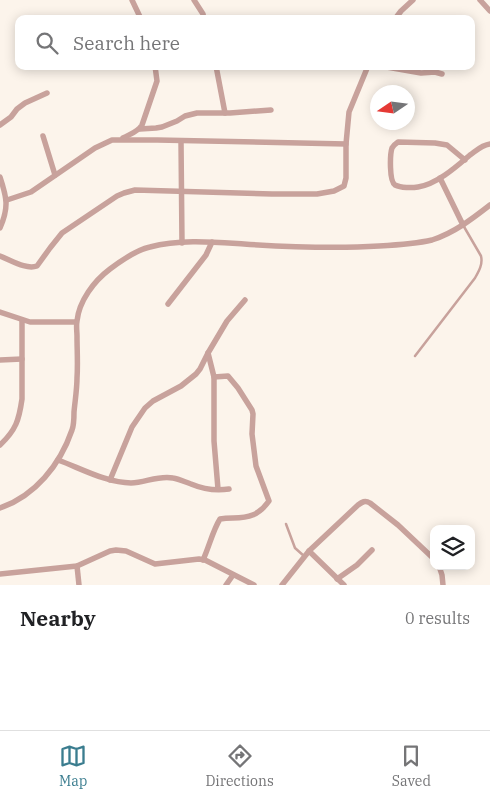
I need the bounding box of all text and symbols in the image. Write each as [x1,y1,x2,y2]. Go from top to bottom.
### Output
search box [15,15,475,70]
icon: search [33,29,61,57]
text: Search here [73,31,180,55]
north arrow [370,85,415,130]
map controls [430,525,475,570]
button: layers [430,525,475,570]
text: Nearby [20,604,96,632]
text: 0 results [405,608,470,628]
tab: Map [59,742,87,790]
tab: Directions [205,742,274,790]
tab: Saved [392,742,431,790]

